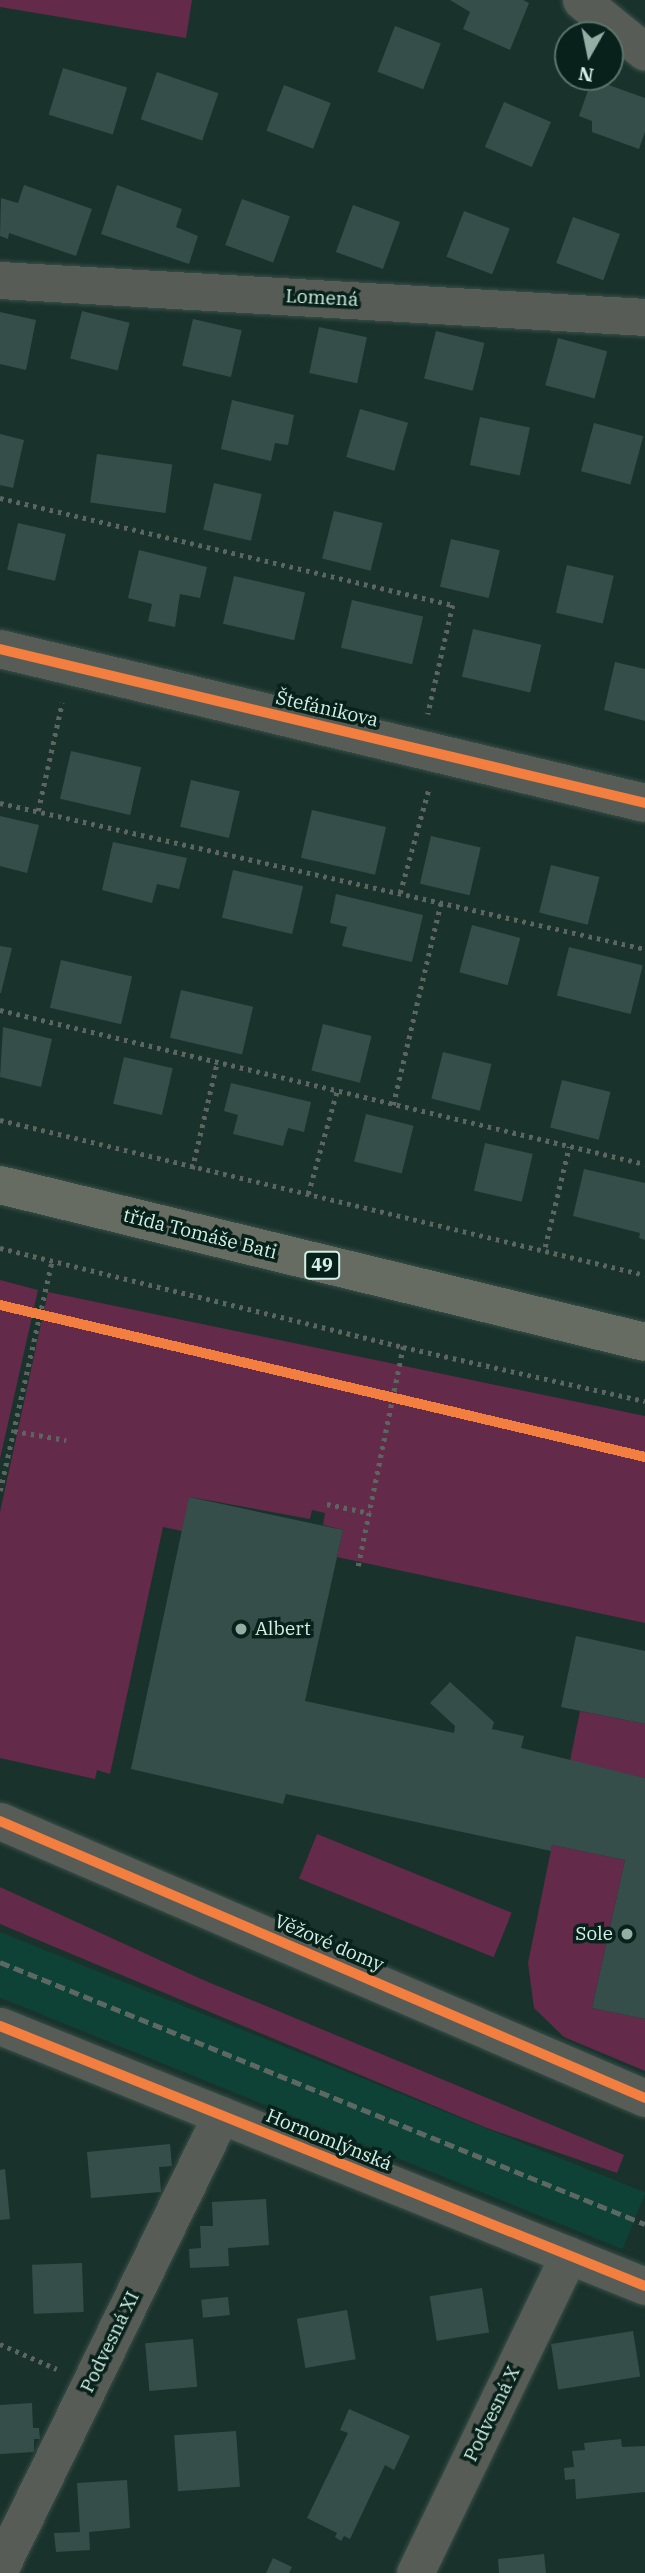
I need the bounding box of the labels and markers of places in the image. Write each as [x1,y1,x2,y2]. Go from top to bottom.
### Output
place label: Albert [255,1618,311,1640]
marker: Albert [233,1621,249,1637]
place label: Sole [575,1923,613,1945]
marker: Sole [619,1926,635,1942]

